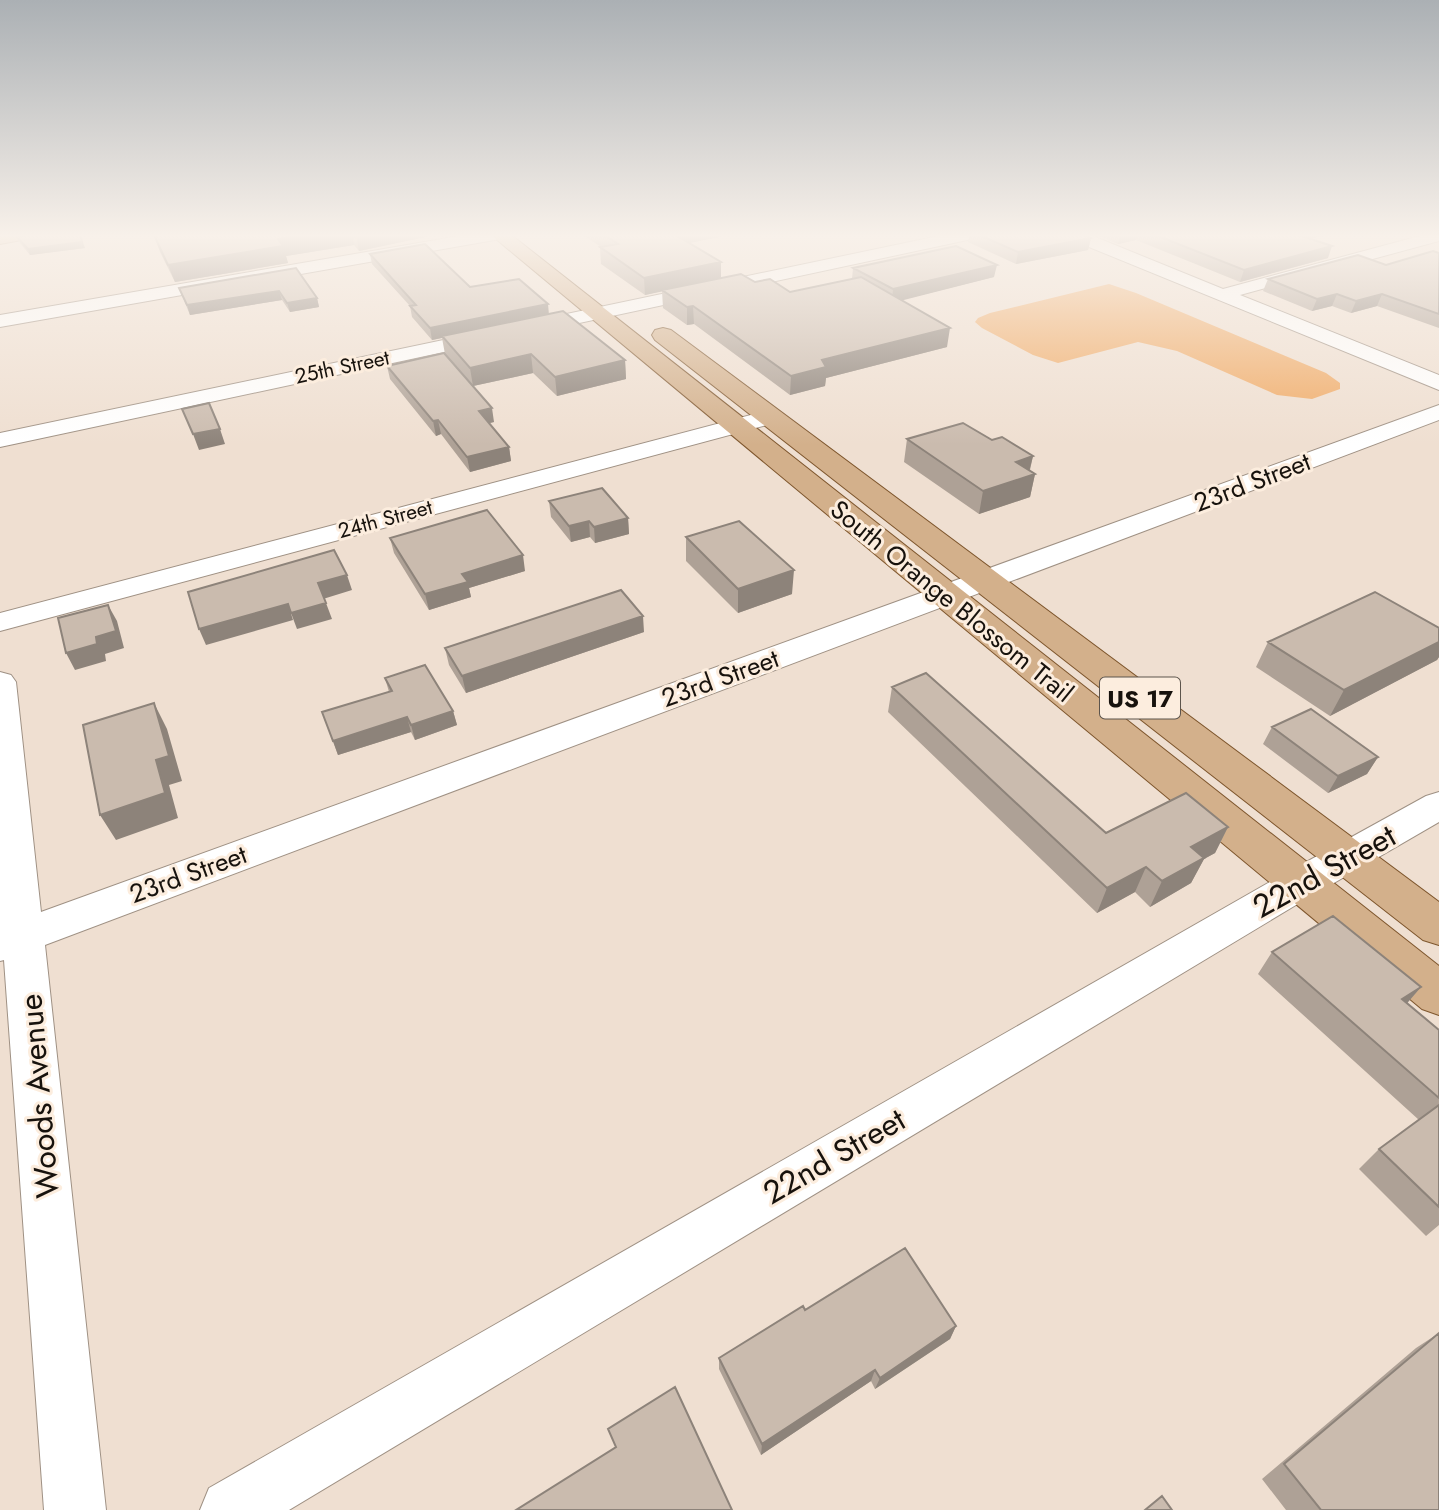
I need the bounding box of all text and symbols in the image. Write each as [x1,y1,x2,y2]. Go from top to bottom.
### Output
street label: 25th Street [292,342,392,392]
street label: 23rd Street [1188,442,1317,522]
street label: South Orange Blossom Trail [822,491,1082,711]
street label: 24th Street [334,492,436,546]
street label: 23rd Street [656,639,785,717]
road number: US 17 [1100,678,1180,718]
street label: 22nd Street [1244,813,1404,929]
street label: 23rd Street [124,835,253,913]
street label: Woods Avenue [7,992,71,1200]
street label: 22nd Street [754,1097,914,1215]

